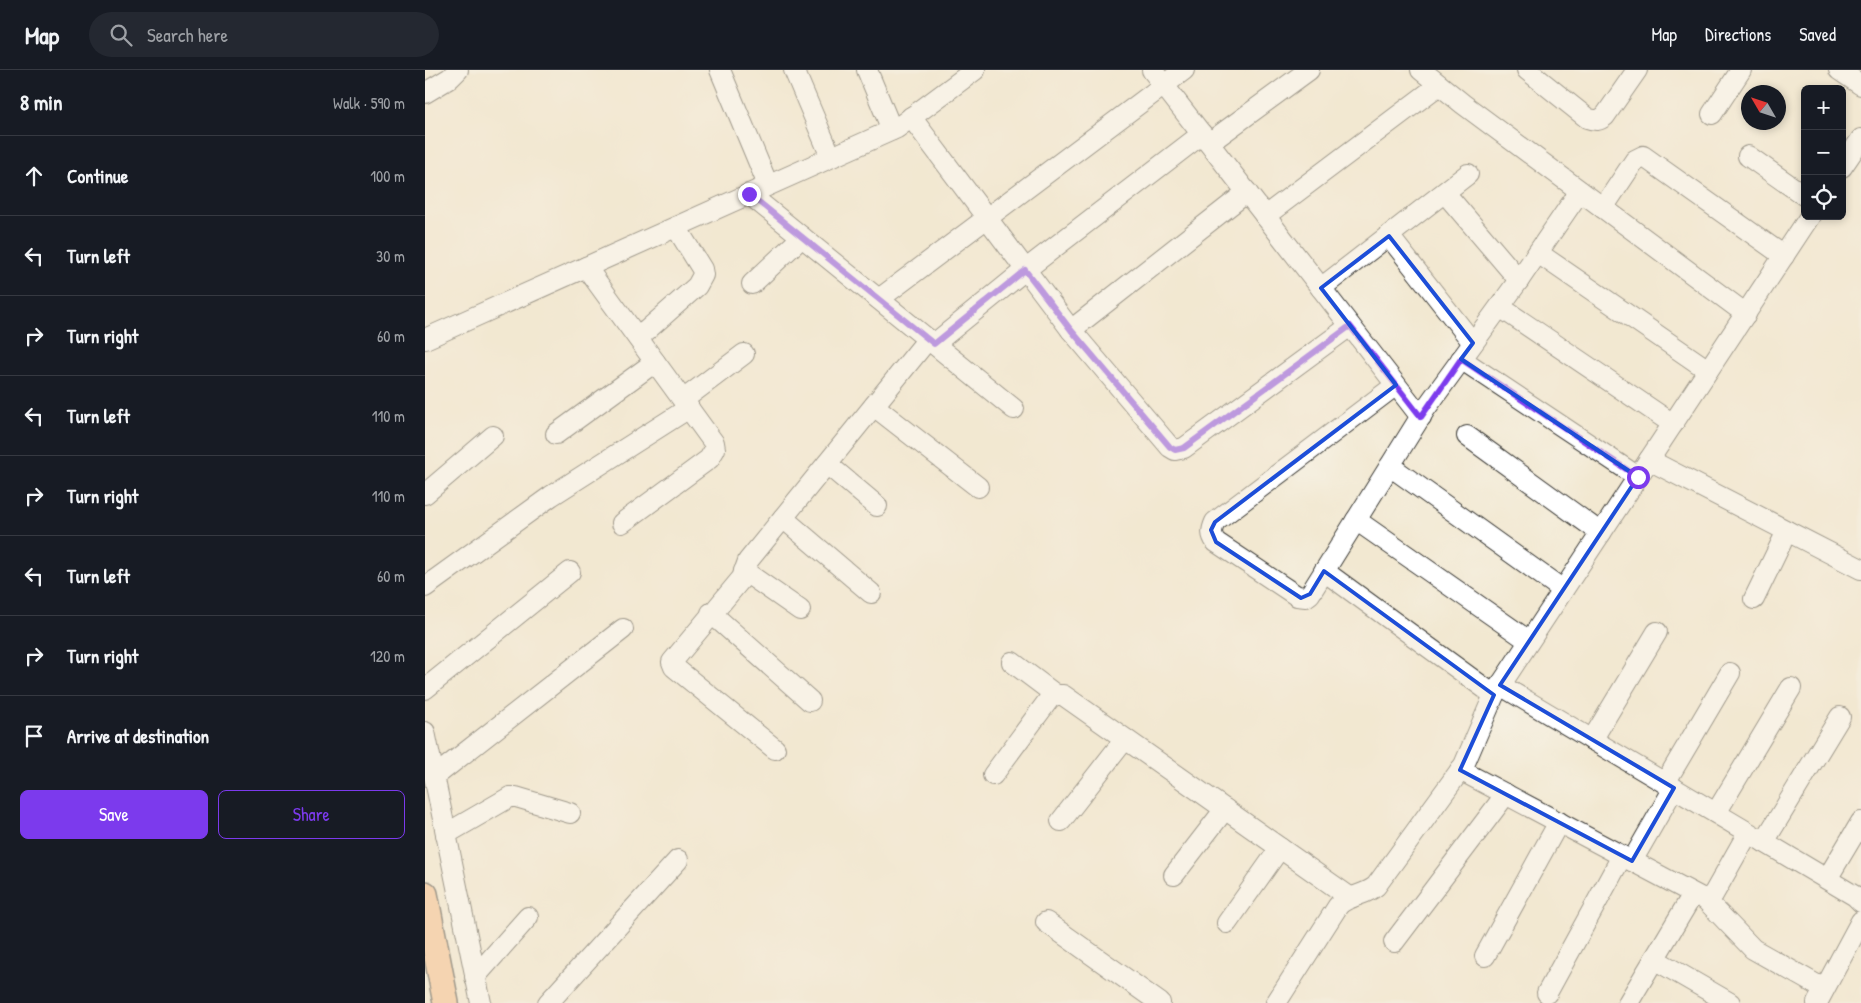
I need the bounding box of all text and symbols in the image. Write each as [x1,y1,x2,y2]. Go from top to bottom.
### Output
search box [89,12,439,57]
text: Map [25,19,59,51]
icon: search [107,21,135,49]
text: Search here [147,22,228,48]
text: Map [1652,22,1677,47]
text: Directions [1705,22,1771,47]
text: Saved [1799,22,1836,47]
north arrow [1741,85,1786,130]
map controls [1801,85,1846,220]
button: + [1801,85,1846,130]
text: 8 min [20,88,62,117]
text: Walk · 590 m [333,92,405,114]
button: − [1801,130,1846,175]
icon: ahead [20,162,48,190]
text: Continue [67,163,128,189]
text: 100 m [370,165,405,187]
button: locate [1801,175,1846,220]
route end [738,183,761,206]
icon: left [20,242,48,270]
text: Turn left [67,243,130,269]
text: 30 m [376,245,405,267]
icon: right [20,322,48,350]
text: Turn right [67,323,138,349]
text: 60 m [377,325,405,347]
icon: left [20,402,48,430]
text: Turn left [67,403,130,429]
text: 110 m [372,405,405,427]
route start [1627,466,1650,489]
icon: right [20,482,48,510]
text: Turn right [67,483,138,509]
text: 110 m [372,485,405,507]
icon: left [20,562,48,590]
text: Turn left [67,563,130,589]
text: 60 m [377,565,405,587]
icon: right [20,642,48,670]
text: Turn right [67,643,138,669]
text: 120 m [370,645,405,667]
icon: arrive [20,722,48,750]
text: Arrive at destination [67,723,209,749]
button: Save [20,790,208,839]
button: Share [218,790,405,839]

